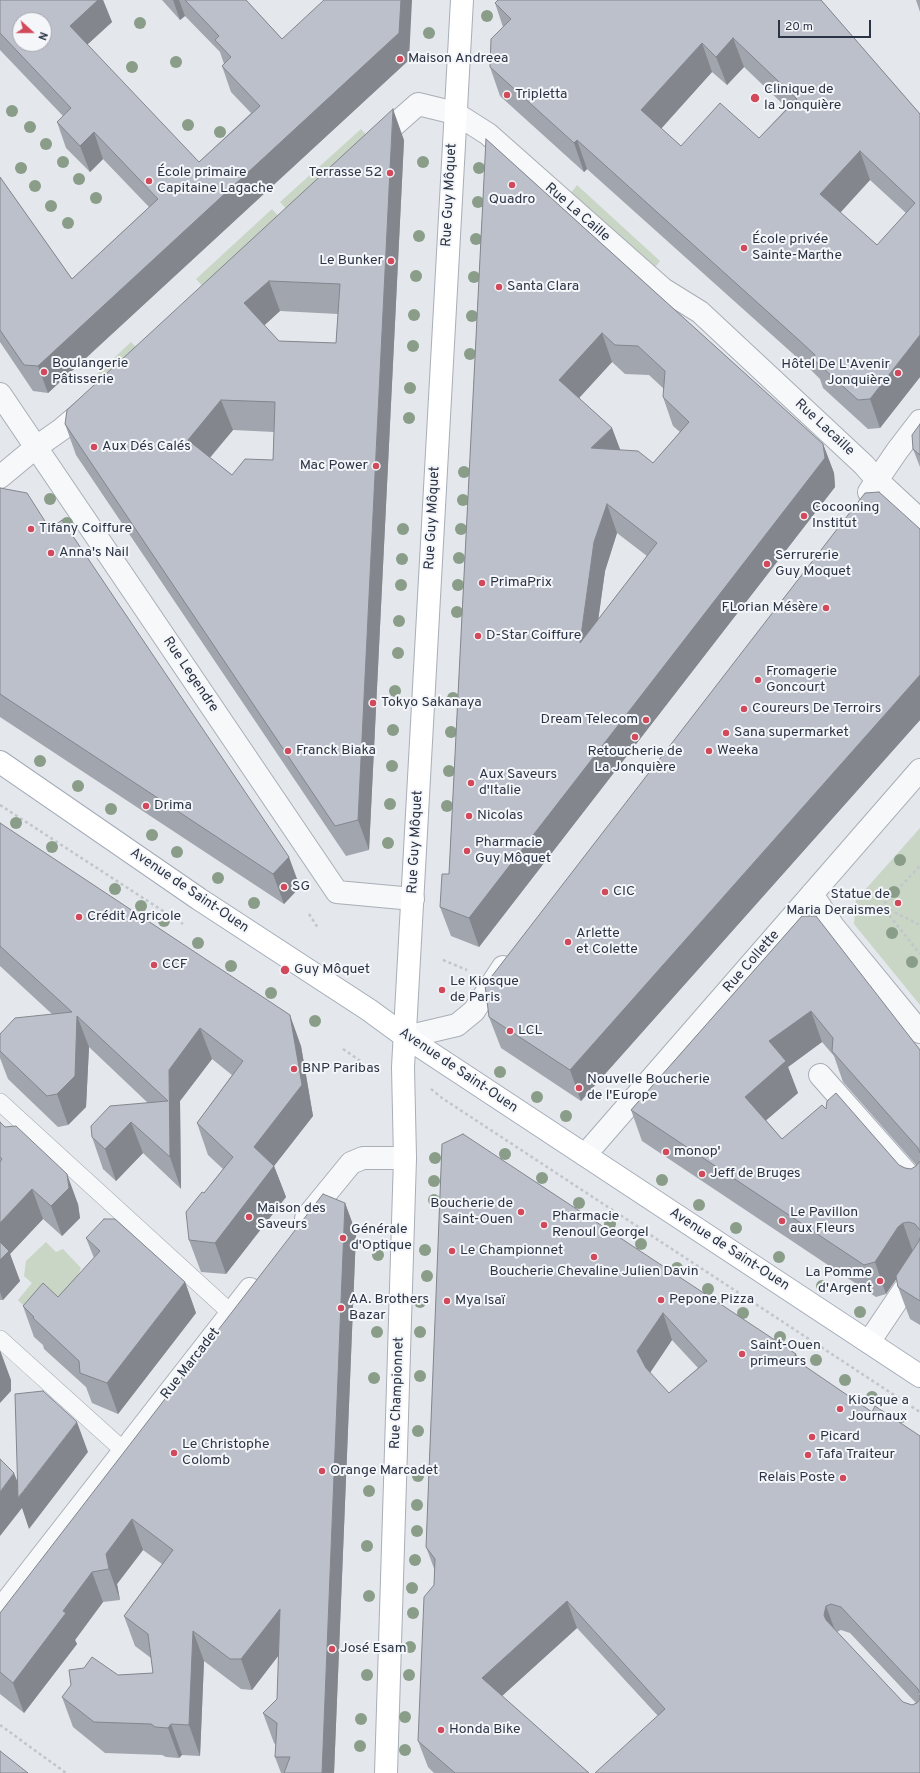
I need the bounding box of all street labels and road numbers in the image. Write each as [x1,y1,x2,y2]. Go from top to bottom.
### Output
street label: Rue Guy Môquet [439,143,461,247]
street label: Rue La Caille [541,180,613,246]
street label: Rue Lacaille [791,396,857,460]
street label: Rue Guy Môquet [422,466,444,570]
street label: Rue Legendre [159,634,221,716]
street label: Rue Guy Môquet [405,790,427,894]
street label: Avenue de Saint-Ouen [126,845,252,937]
street label: Rue Collette [720,927,784,997]
street label: Avenue de Saint-Ouen [395,1025,521,1117]
street label: Avenue de Saint-Ouen [666,1205,792,1295]
street label: Rue Marcadet [158,1325,224,1403]
street label: Rue Championnet [388,1337,408,1449]

